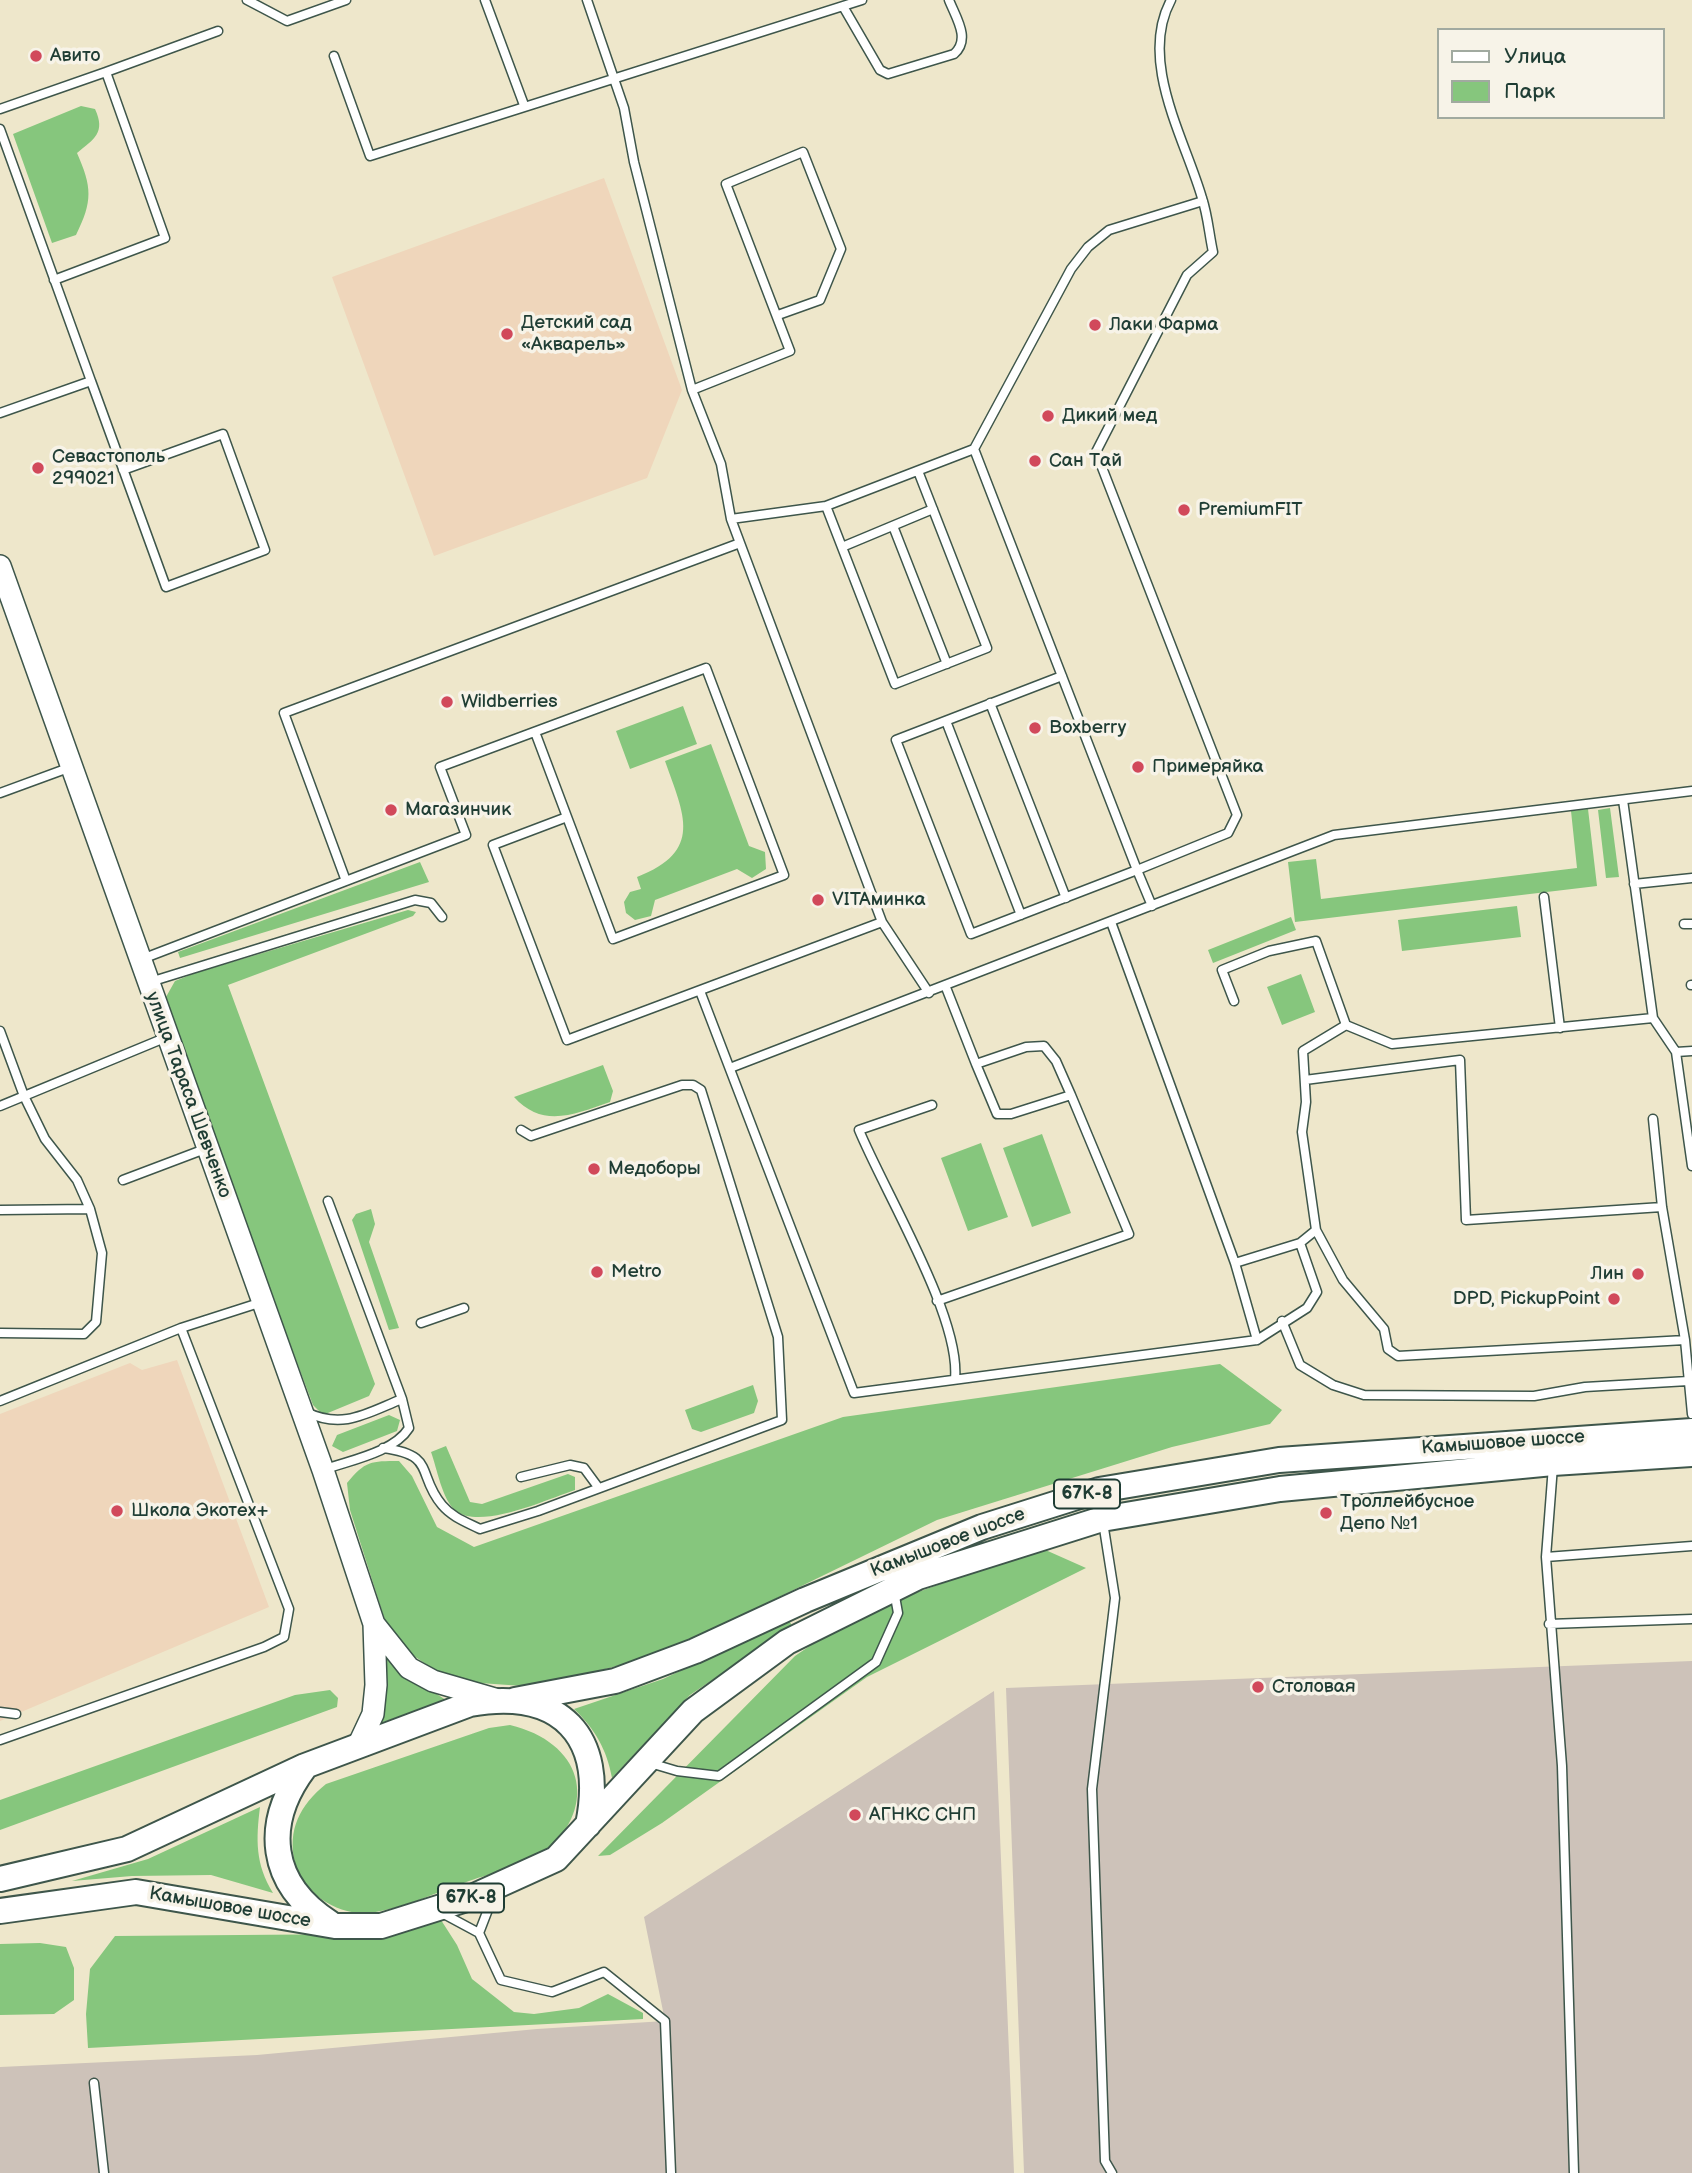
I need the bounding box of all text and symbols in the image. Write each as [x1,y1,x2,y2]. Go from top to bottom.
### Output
legend [1436,28,1664,119]
text: Улица [1504,44,1566,69]
place label: Авито [50,45,100,67]
marker: Авито [28,48,44,64]
text: Парк [1504,79,1555,104]
place label: Детский сад «Акварель» [521,312,632,356]
place label: Лаки Фарма [1109,314,1219,336]
marker: Лаки Фарма [1087,317,1103,333]
marker: Детский сад «Акварель» [499,326,515,342]
place label: Дикий мед [1062,405,1157,427]
marker: Дикий мед [1040,408,1056,424]
place label: Севастополь 299021 [52,446,165,490]
place label: Сан Тай [1049,450,1122,472]
marker: Сан Тай [1027,453,1043,469]
marker: Севастополь 299021 [30,460,46,476]
place label: PremiumFIT [1198,499,1303,521]
marker: PremiumFIT [1176,502,1192,518]
place label: Wildberries [461,691,558,713]
marker: Wildberries [439,694,455,710]
place label: Boxberry [1049,717,1126,739]
marker: Boxberry [1027,720,1043,736]
place label: Примеряйка [1152,756,1264,778]
marker: Примеряйка [1130,759,1146,775]
place label: Магазинчик [405,799,511,821]
marker: Магазинчик [383,802,399,818]
place label: VITAминка [832,889,926,911]
marker: VITAминка [810,892,826,908]
street label: улица Тараса Шевченко [140,989,236,1201]
place label: Медоборы [608,1158,701,1180]
marker: Медоборы [586,1161,602,1177]
place label: Metro [611,1261,662,1283]
place label: Лин [1591,1263,1624,1285]
marker: Metro [589,1264,605,1280]
marker: Лин [1630,1266,1646,1282]
place label: DPD, PickupPoint [1453,1288,1600,1310]
marker: DPD, PickupPoint [1606,1291,1622,1307]
street label: Камышовое шоссе [1421,1426,1585,1460]
road number: 67К-8 [1054,1479,1120,1508]
place label: Троллейбусное Депо №1 [1340,1491,1474,1535]
place label: Школа Экотех+ [131,1500,269,1522]
marker: Школа Экотех+ [109,1503,125,1519]
street label: Камышовое шоссе [868,1503,1028,1583]
marker: Троллейбусное Депо №1 [1318,1505,1334,1521]
place label: Столовая [1272,1676,1355,1698]
marker: Столовая [1250,1679,1266,1695]
place label: АГНКС СНП [869,1804,976,1826]
marker: АГНКС СНП [847,1807,863,1823]
street label: Камышовое шоссе [147,1883,313,1933]
road number: 67К-8 [438,1884,504,1912]

